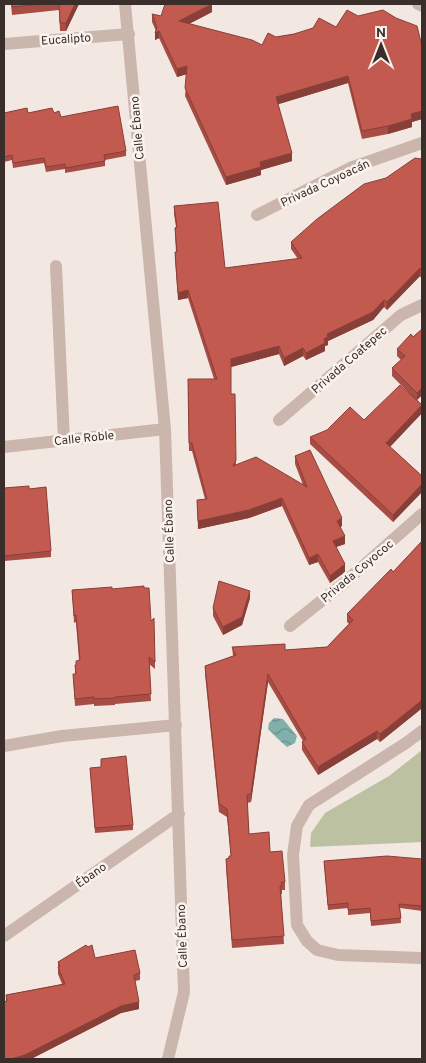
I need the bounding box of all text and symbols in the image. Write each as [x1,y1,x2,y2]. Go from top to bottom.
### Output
north arrow [356,20,406,70]
text: N [376,25,386,42]
street label: Eucalipto [41,30,92,50]
street label: Calle Ébano [127,95,149,160]
street label: Privada Coyoacán [278,156,373,212]
street label: Privada Coatepec [309,324,391,398]
street label: Calle Roble [53,428,115,450]
street label: Calle Ébano [161,498,179,563]
street label: Privada Coyococ [318,537,397,607]
street label: Ébano [73,859,110,892]
street label: Calle Ébano [174,903,192,968]

